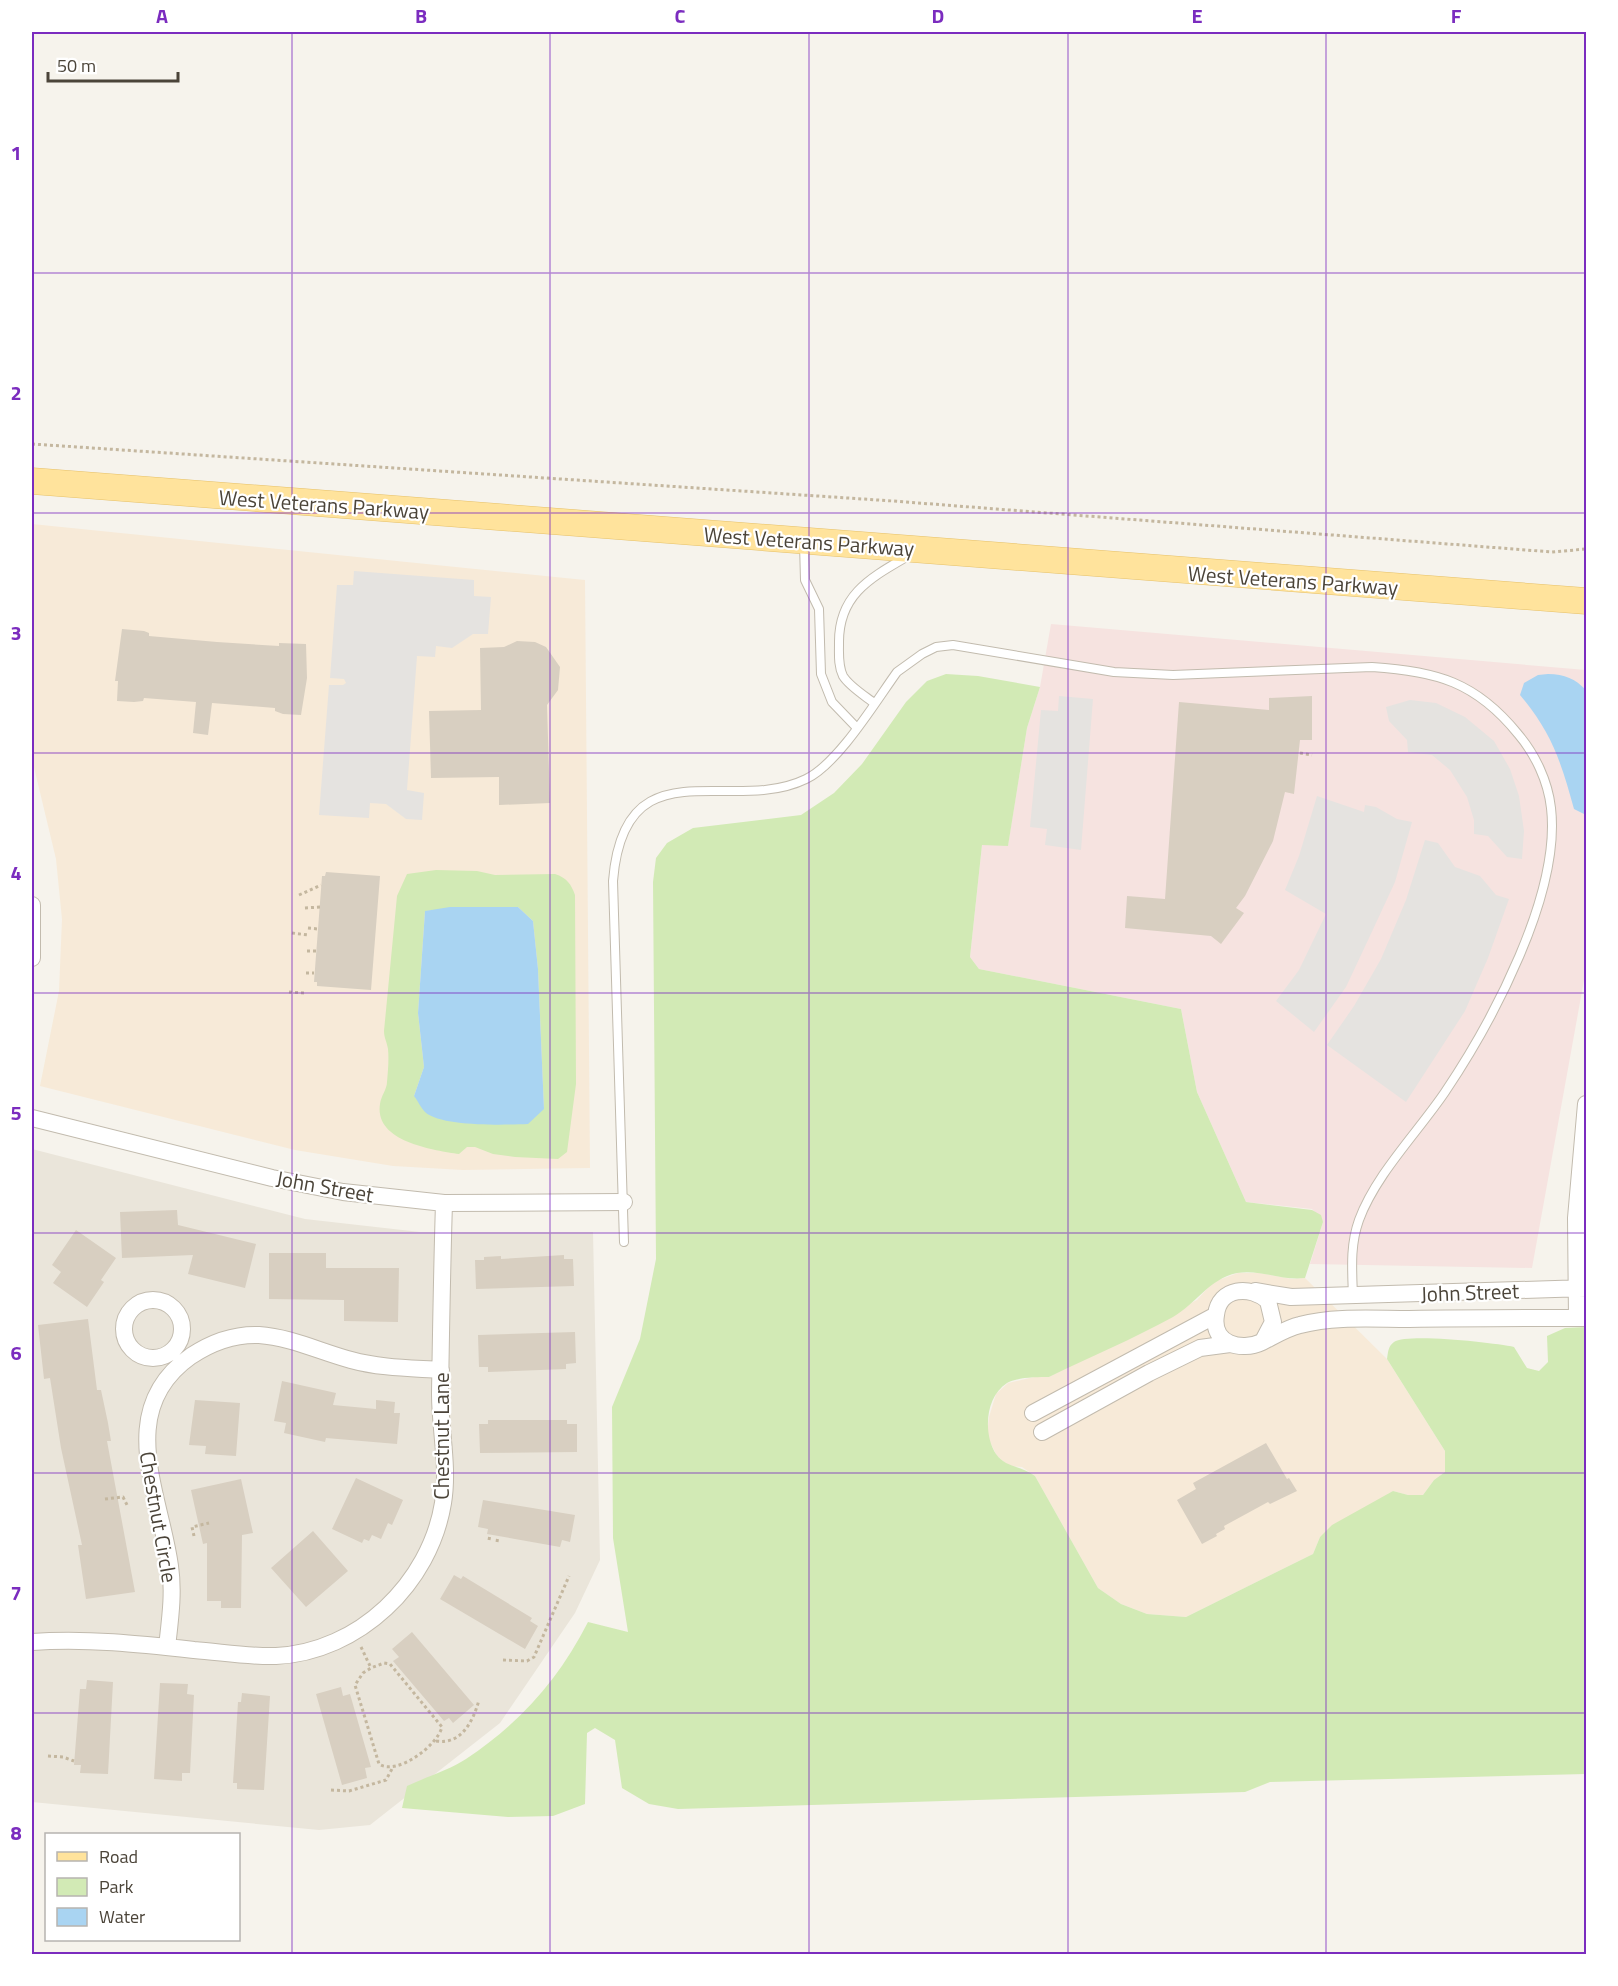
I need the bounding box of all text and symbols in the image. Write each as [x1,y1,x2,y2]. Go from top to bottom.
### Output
text: A [156,0,168,31]
text: B [415,0,427,31]
text: C [675,0,686,31]
text: D [932,0,944,31]
text: E [1191,0,1203,31]
text: F [1451,0,1462,31]
scale bar [48,45,178,83]
text: 50 m [57,52,96,79]
text: 1 [10,137,22,168]
text: 2 [10,377,22,408]
street label: West Veterans Parkway [218,481,430,527]
street label: West Veterans Parkway [703,518,915,564]
street label: West Veterans Parkway [1187,557,1399,603]
text: 3 [10,617,22,648]
text: 4 [10,857,22,888]
text: 5 [10,1097,22,1128]
street label: John Street [274,1162,377,1210]
street label: John Street [1420,1274,1520,1310]
text: 6 [10,1337,22,1368]
street label: Chestnut Lane [425,1372,457,1500]
street label: Chestnut Circle [132,1449,186,1585]
text: 7 [10,1577,22,1608]
text: 8 [10,1817,22,1848]
legend [45,1833,240,1941]
text: Road [99,1843,138,1870]
text: Park [99,1873,134,1900]
text: Water [99,1903,145,1930]

